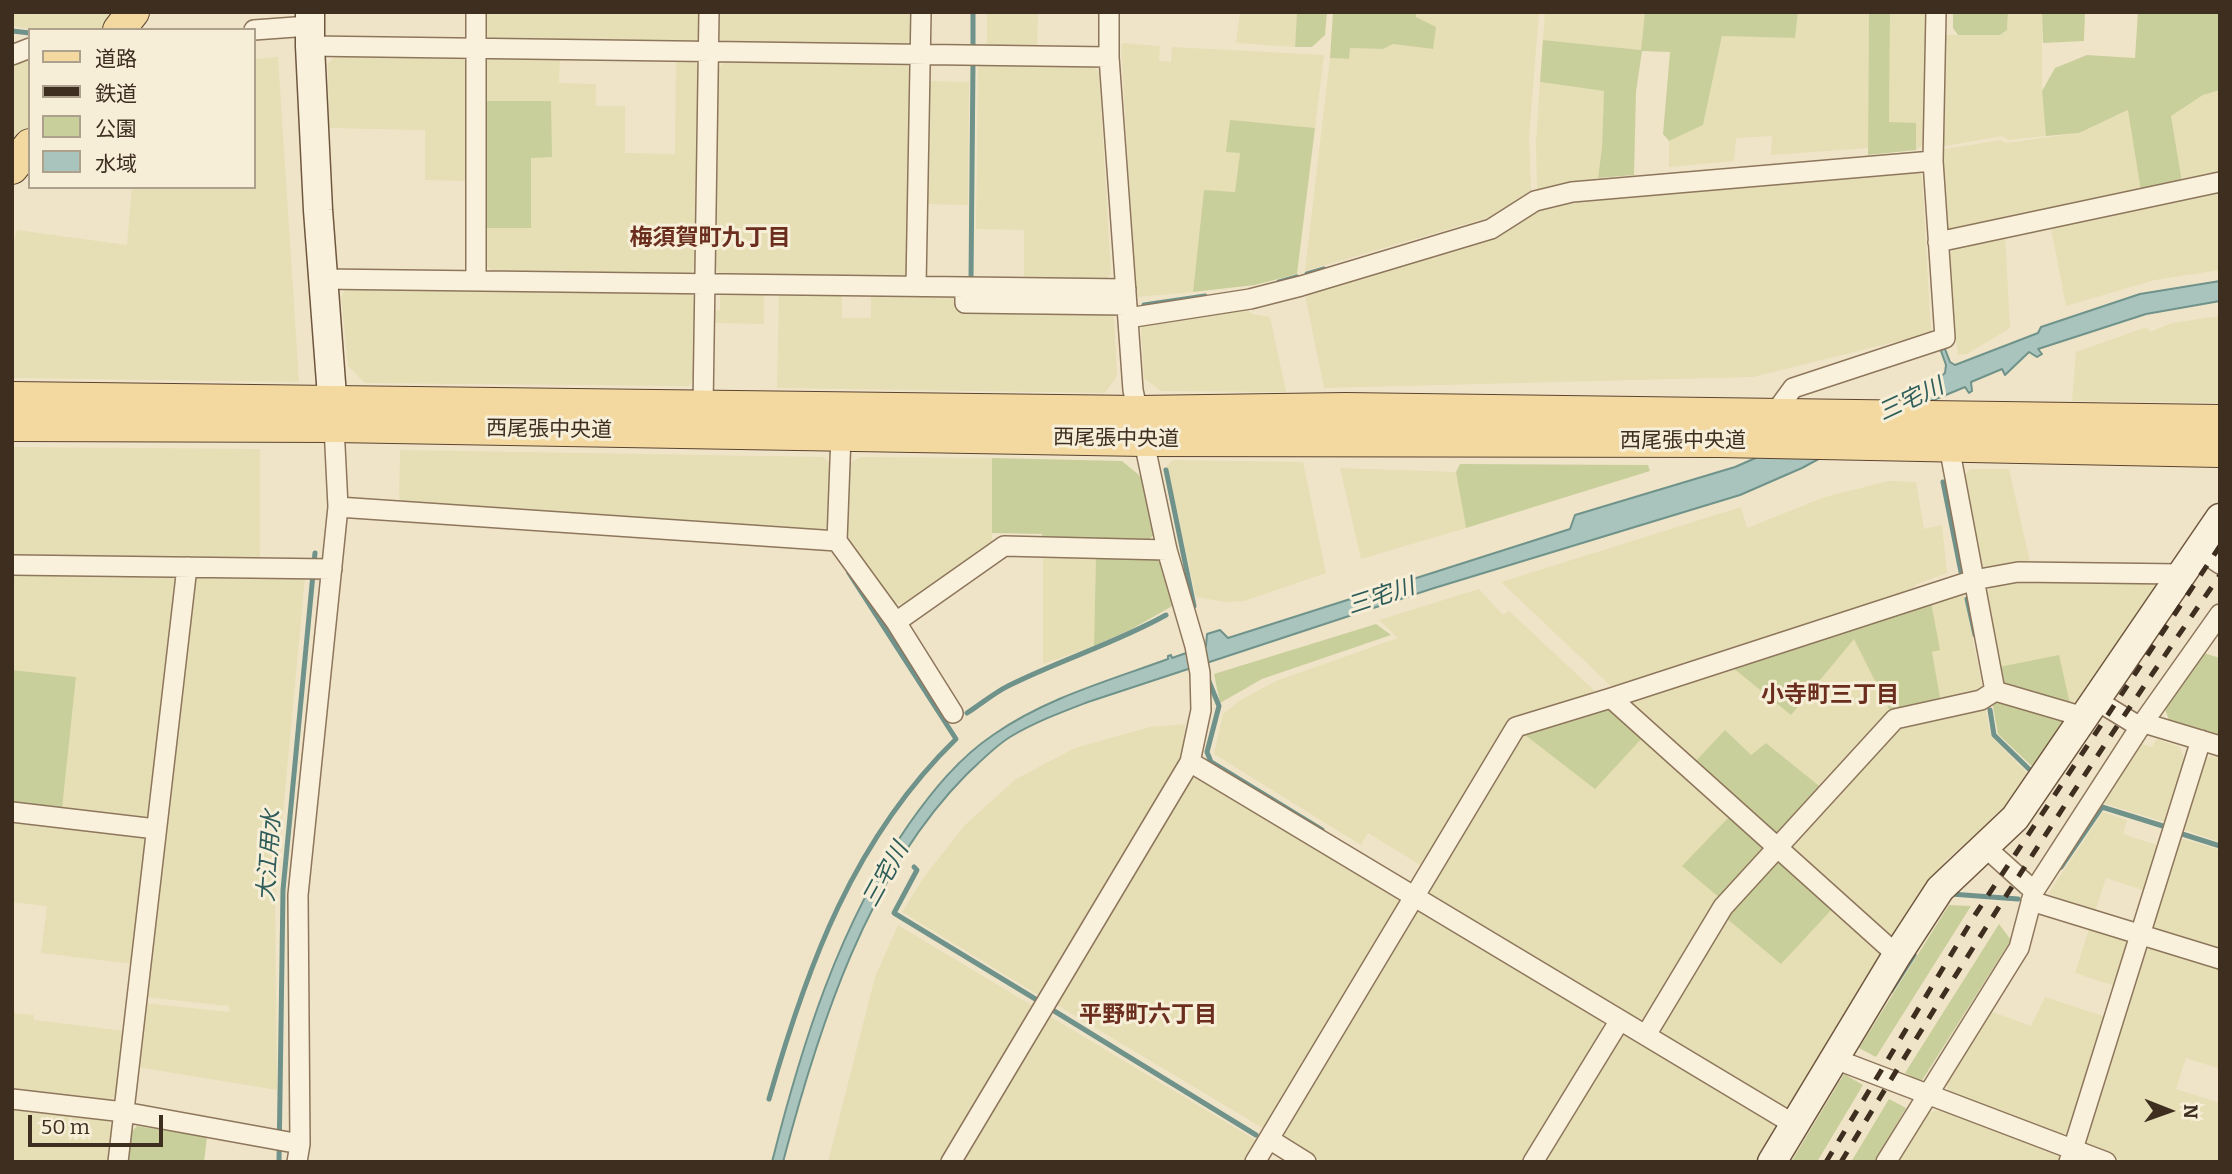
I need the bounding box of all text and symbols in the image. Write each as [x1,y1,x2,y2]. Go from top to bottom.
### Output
legend [28,28,256,189]
text: 道路 [95,46,137,72]
text: 鉄道 [95,81,137,107]
text: 公園 [95,116,137,142]
text: 水域 [95,151,137,177]
district label: 梅須賀町九丁目 [630,225,790,253]
water label: 三宅川 [1874,373,1948,427]
street label: 西尾張中央道 [486,416,612,444]
street label: 西尾張中央道 [1053,425,1179,453]
street label: 西尾張中央道 [1620,428,1746,454]
water label: 三宅川 [1344,573,1418,621]
district label: 小寺町三丁目 [1761,682,1899,710]
water label: 大江用水 [253,809,287,903]
water label: 三宅川 [857,838,915,912]
district label: 平野町六丁目 [1079,1002,1217,1030]
north arrow [2134,1076,2204,1146]
scale bar [32,1100,166,1144]
text: N [2179,1104,2202,1119]
text: 50 m [41,1114,90,1140]

